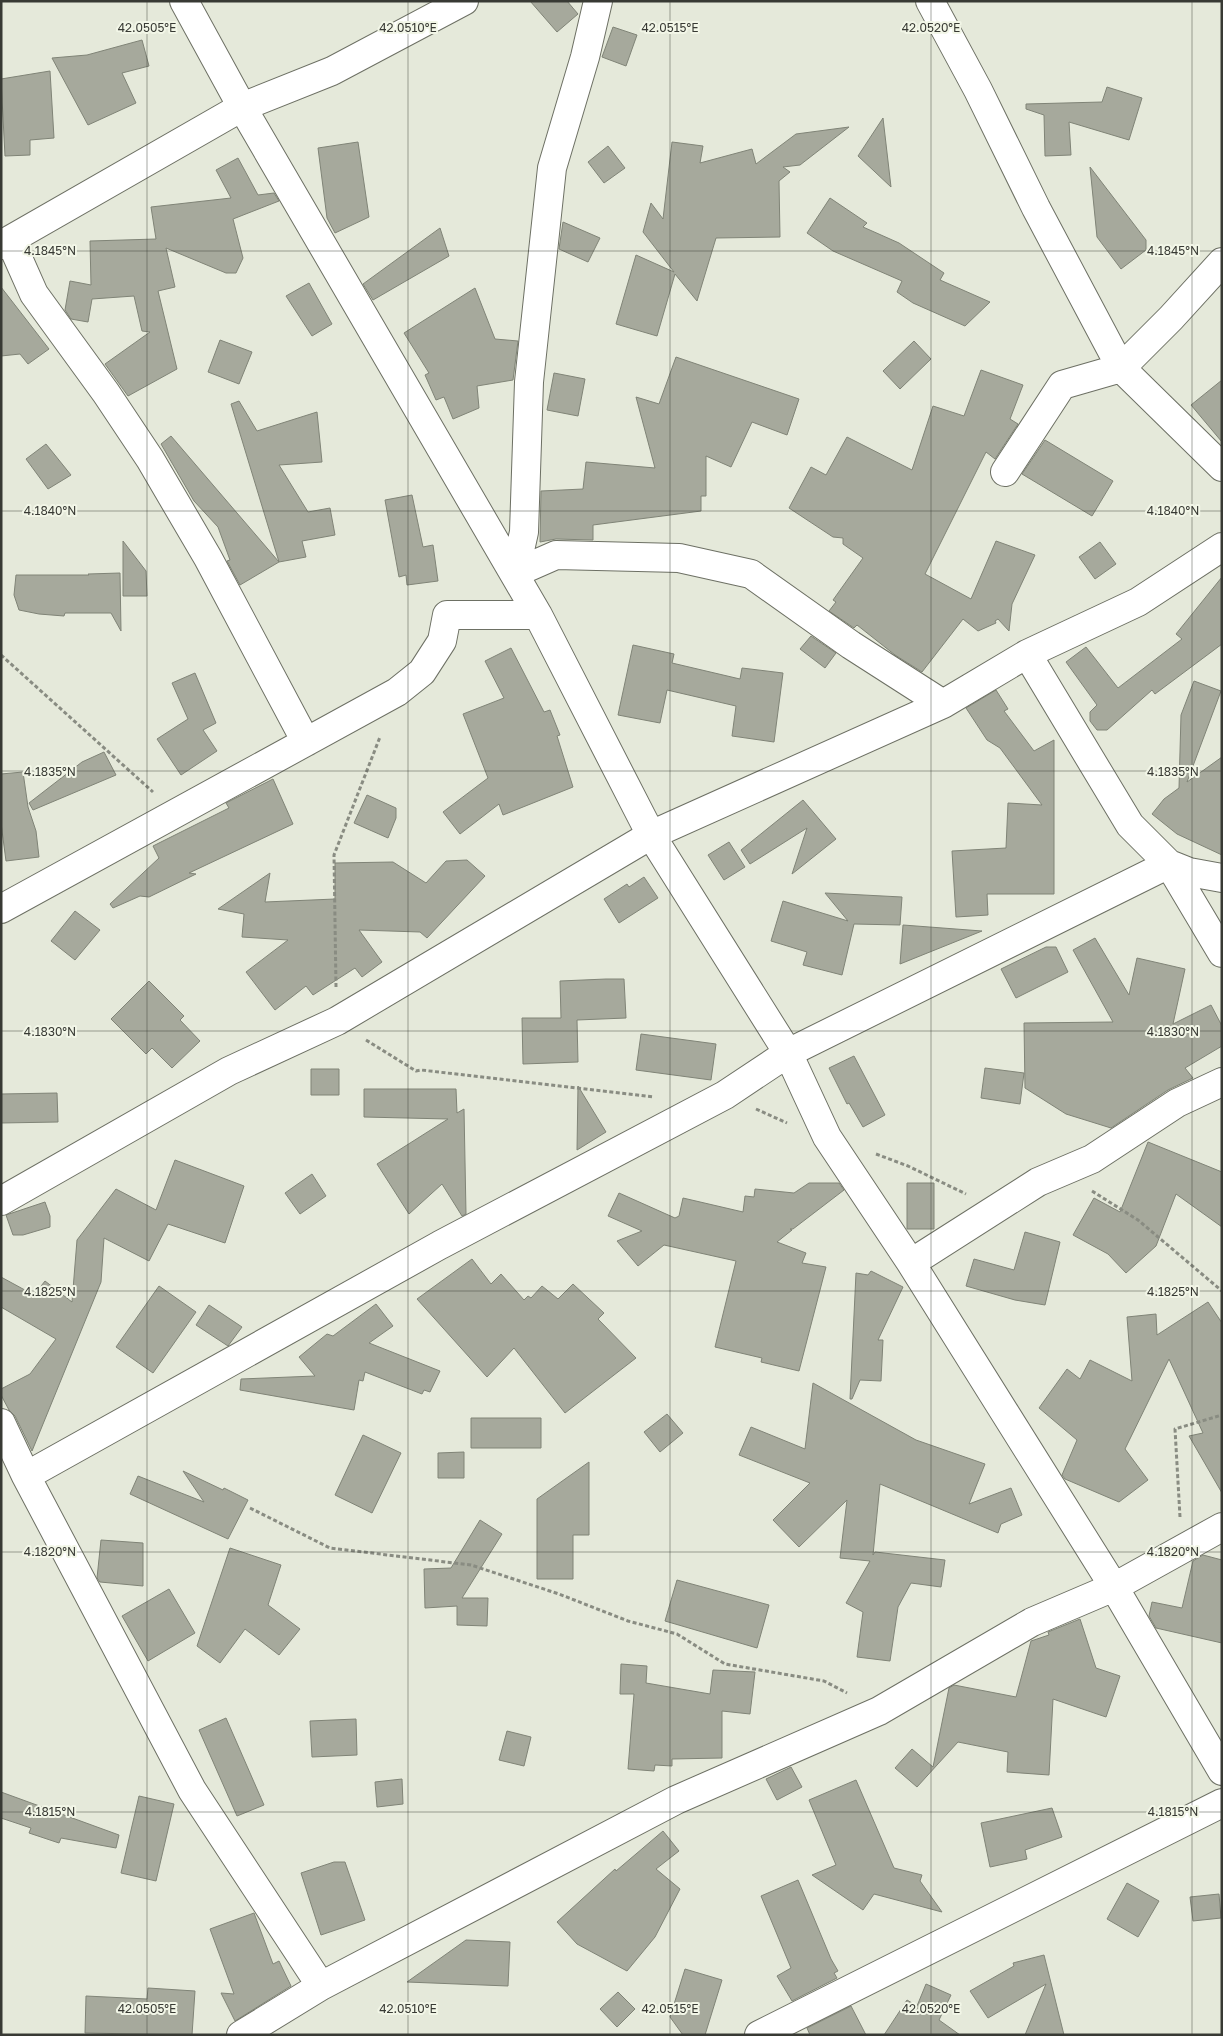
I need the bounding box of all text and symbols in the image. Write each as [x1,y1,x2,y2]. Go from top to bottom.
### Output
text: 42.0505°E [118,20,176,35]
text: 42.0510°E [379,20,437,35]
text: 42.0515°E [641,20,699,35]
text: 42.0520°E [902,20,960,35]
text: 4.1845°N [24,243,76,258]
text: 4.1845°N [1147,243,1199,258]
text: 4.1840°N [24,503,76,518]
text: 4.1840°N [1147,503,1199,518]
text: 4.1835°N [24,764,76,779]
text: 4.1835°N [1147,764,1199,779]
text: 4.1830°N [24,1024,76,1039]
text: 4.1830°N [1147,1024,1199,1039]
text: 4.1825°N [24,1284,76,1299]
text: 4.1825°N [1147,1284,1199,1299]
text: 4.1820°N [24,1544,76,1559]
text: 4.1820°N [1147,1544,1199,1559]
text: 4.1815°N [25,1804,75,1819]
text: 4.1815°N [1148,1804,1198,1819]
text: 42.0505°E [118,2001,176,2016]
text: 42.0510°E [379,2001,437,2016]
text: 42.0515°E [641,2001,699,2016]
text: 42.0520°E [902,2001,960,2016]

